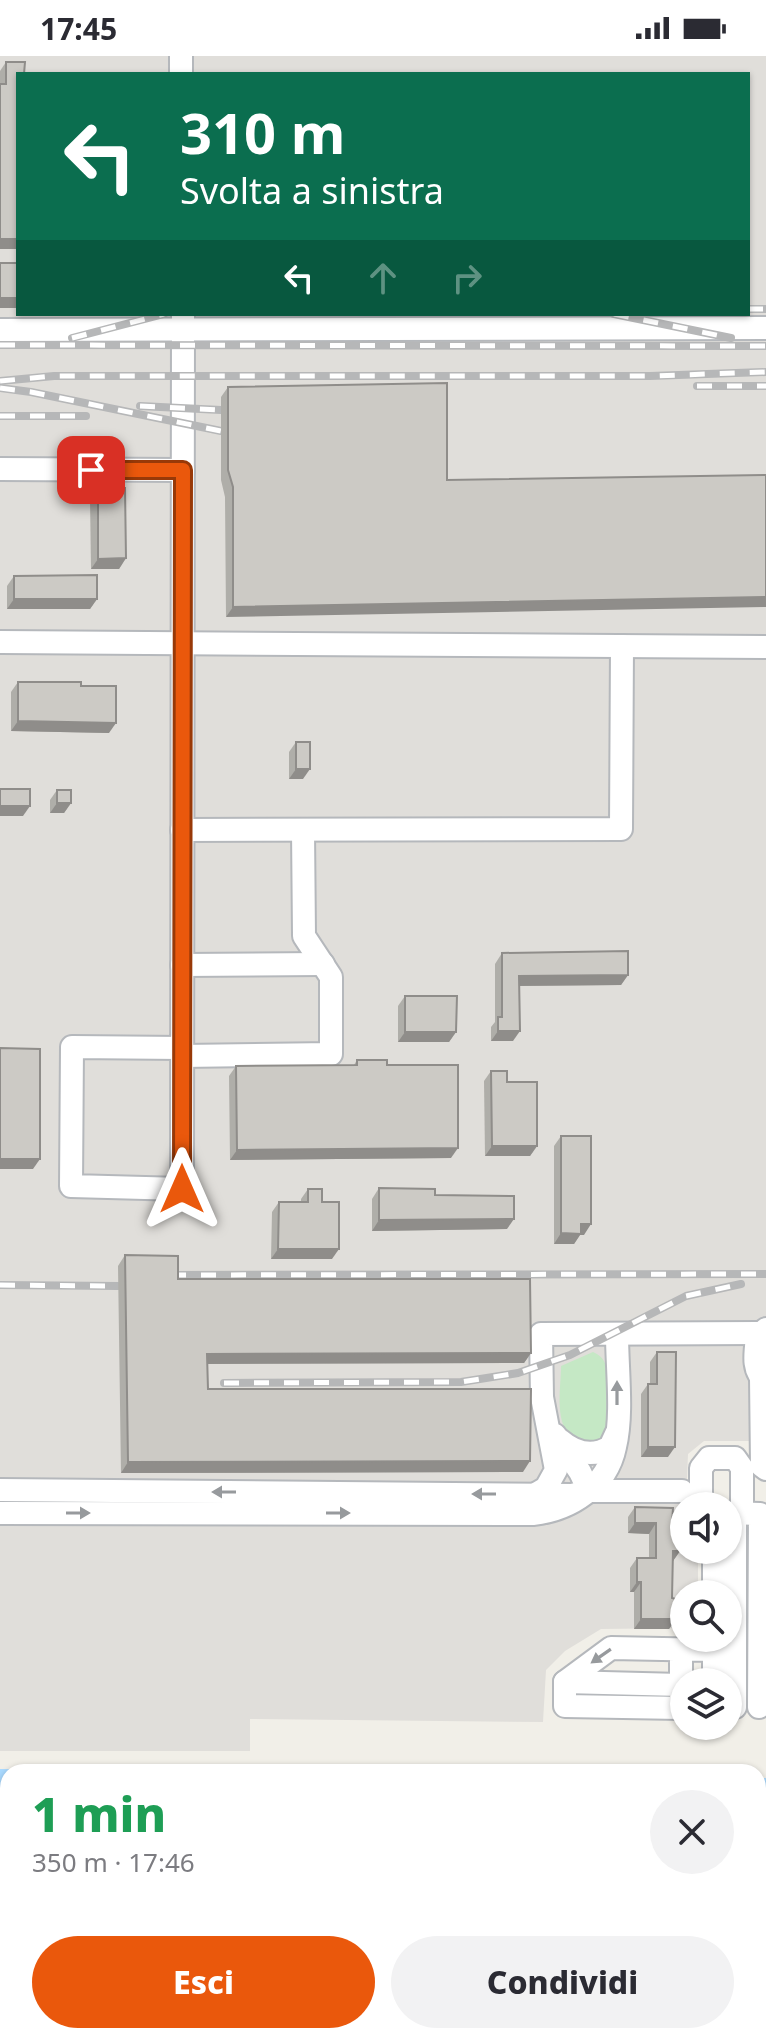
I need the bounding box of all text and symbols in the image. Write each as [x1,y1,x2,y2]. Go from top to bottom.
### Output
text: 17:45 [40,8,117,49]
text: 310 m [180,94,345,170]
icon: left [48,104,152,208]
text: Svolta a sinistra [180,166,444,215]
icon: left [277,256,321,300]
icon: ahead [361,256,405,300]
icon: right [445,256,489,300]
pin [57,436,125,504]
icon: arrive [69,448,113,492]
position arrow [140,1147,224,1231]
one-way arrow [611,1380,623,1405]
one-way arrow [211,1486,236,1498]
one-way arrow [471,1488,496,1500]
map controls [670,1492,742,1740]
button: sound [670,1492,742,1564]
one-way arrow [66,1507,91,1519]
one-way arrow [326,1507,351,1519]
button: search [670,1580,742,1652]
one-way arrow [591,1648,612,1663]
button: layers [670,1668,742,1740]
text: 1 min [32,1781,166,1846]
button: close [650,1790,734,1874]
text: 350 m · 17:46 [32,1844,195,1880]
button: Esci [32,1936,375,2028]
button: Condividi [391,1936,734,2028]

